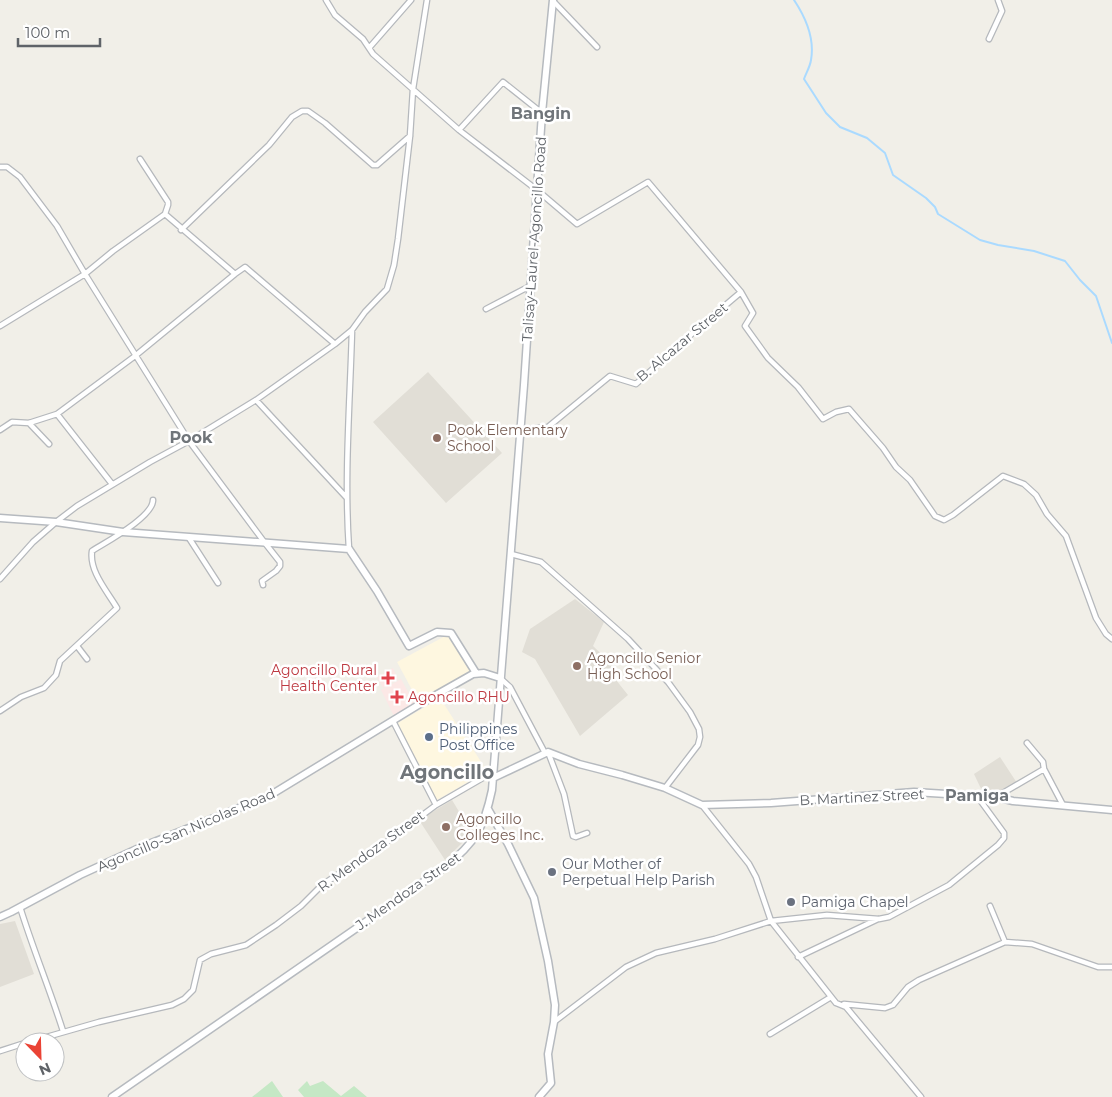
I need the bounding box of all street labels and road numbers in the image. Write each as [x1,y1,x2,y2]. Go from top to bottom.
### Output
street label: Talisay-Laurel-Agoncillo Road [518,136,550,342]
street label: B. Alcazar Street [632,298,732,386]
street label: Agoncillo-San Nicolas Road [94,784,278,876]
street label: B. Martinez Street [799,785,925,809]
street label: R. Mendoza Street [314,806,428,896]
street label: J. Mendoza Street [351,848,464,935]

